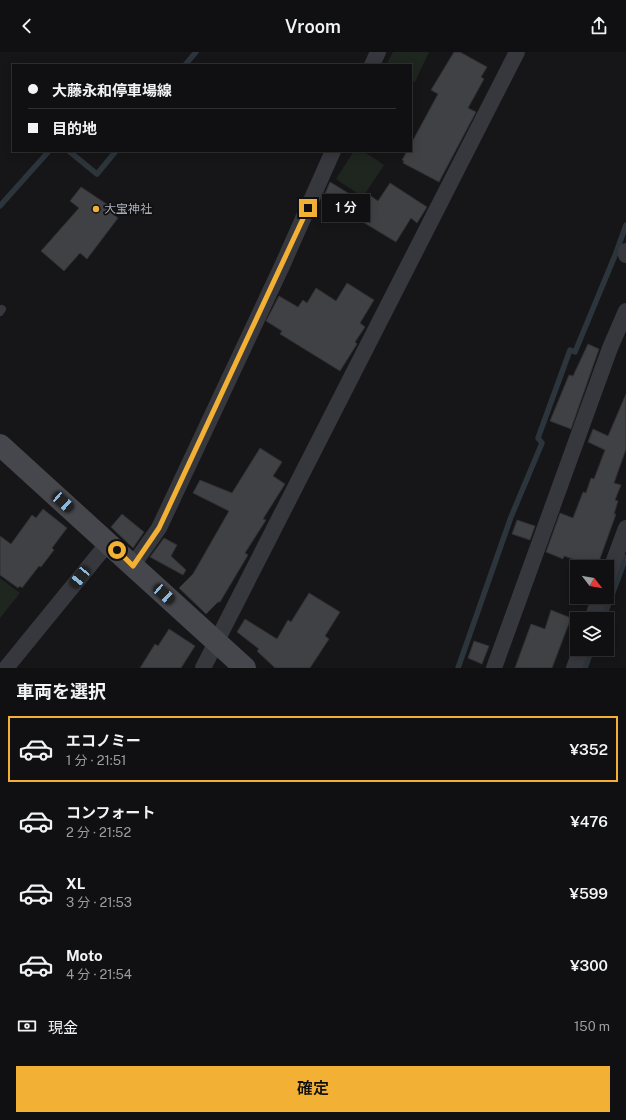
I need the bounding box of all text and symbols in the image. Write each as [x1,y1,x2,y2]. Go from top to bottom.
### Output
icon: back [16,15,38,37]
icon: share [588,15,610,37]
text: Vroom [285,16,341,37]
text: 大藤永和停車場線 [52,82,172,99]
text: 目的地 [52,120,97,137]
callout: 1 分 [322,194,370,222]
route end [299,199,317,217]
text: 1 分 [335,200,357,215]
place label: 大宝神社 [104,202,152,216]
marker: 大宝神社 [91,204,101,214]
car [50,490,76,514]
route start [108,541,126,559]
north arrow [570,560,614,604]
map controls [570,560,614,656]
car [68,564,92,590]
car [151,582,177,606]
button: layers [570,612,614,656]
text: 車両を選択 [16,681,106,702]
icon: car [18,731,54,767]
text: エコノミー [66,732,141,749]
text: ¥352 [570,741,608,758]
text: 1 分 · 21:51 [66,753,126,768]
icon: car [18,803,54,839]
text: コンフォート [66,804,156,821]
text: ¥476 [570,813,608,830]
text: 2 分 · 21:52 [66,825,131,840]
icon: car [18,875,54,911]
text: XL [66,875,85,892]
text: ¥599 [569,885,608,902]
text: 3 分 · 21:53 [66,895,132,910]
icon: car [18,947,54,983]
text: Moto [66,947,103,964]
text: ¥300 [570,957,608,974]
text: 4 分 · 21:54 [66,967,132,982]
icon: cash [16,1015,38,1037]
text: 現金 [48,1019,78,1036]
text: 150 m [574,1019,610,1034]
button: 確定 [16,1066,610,1112]

